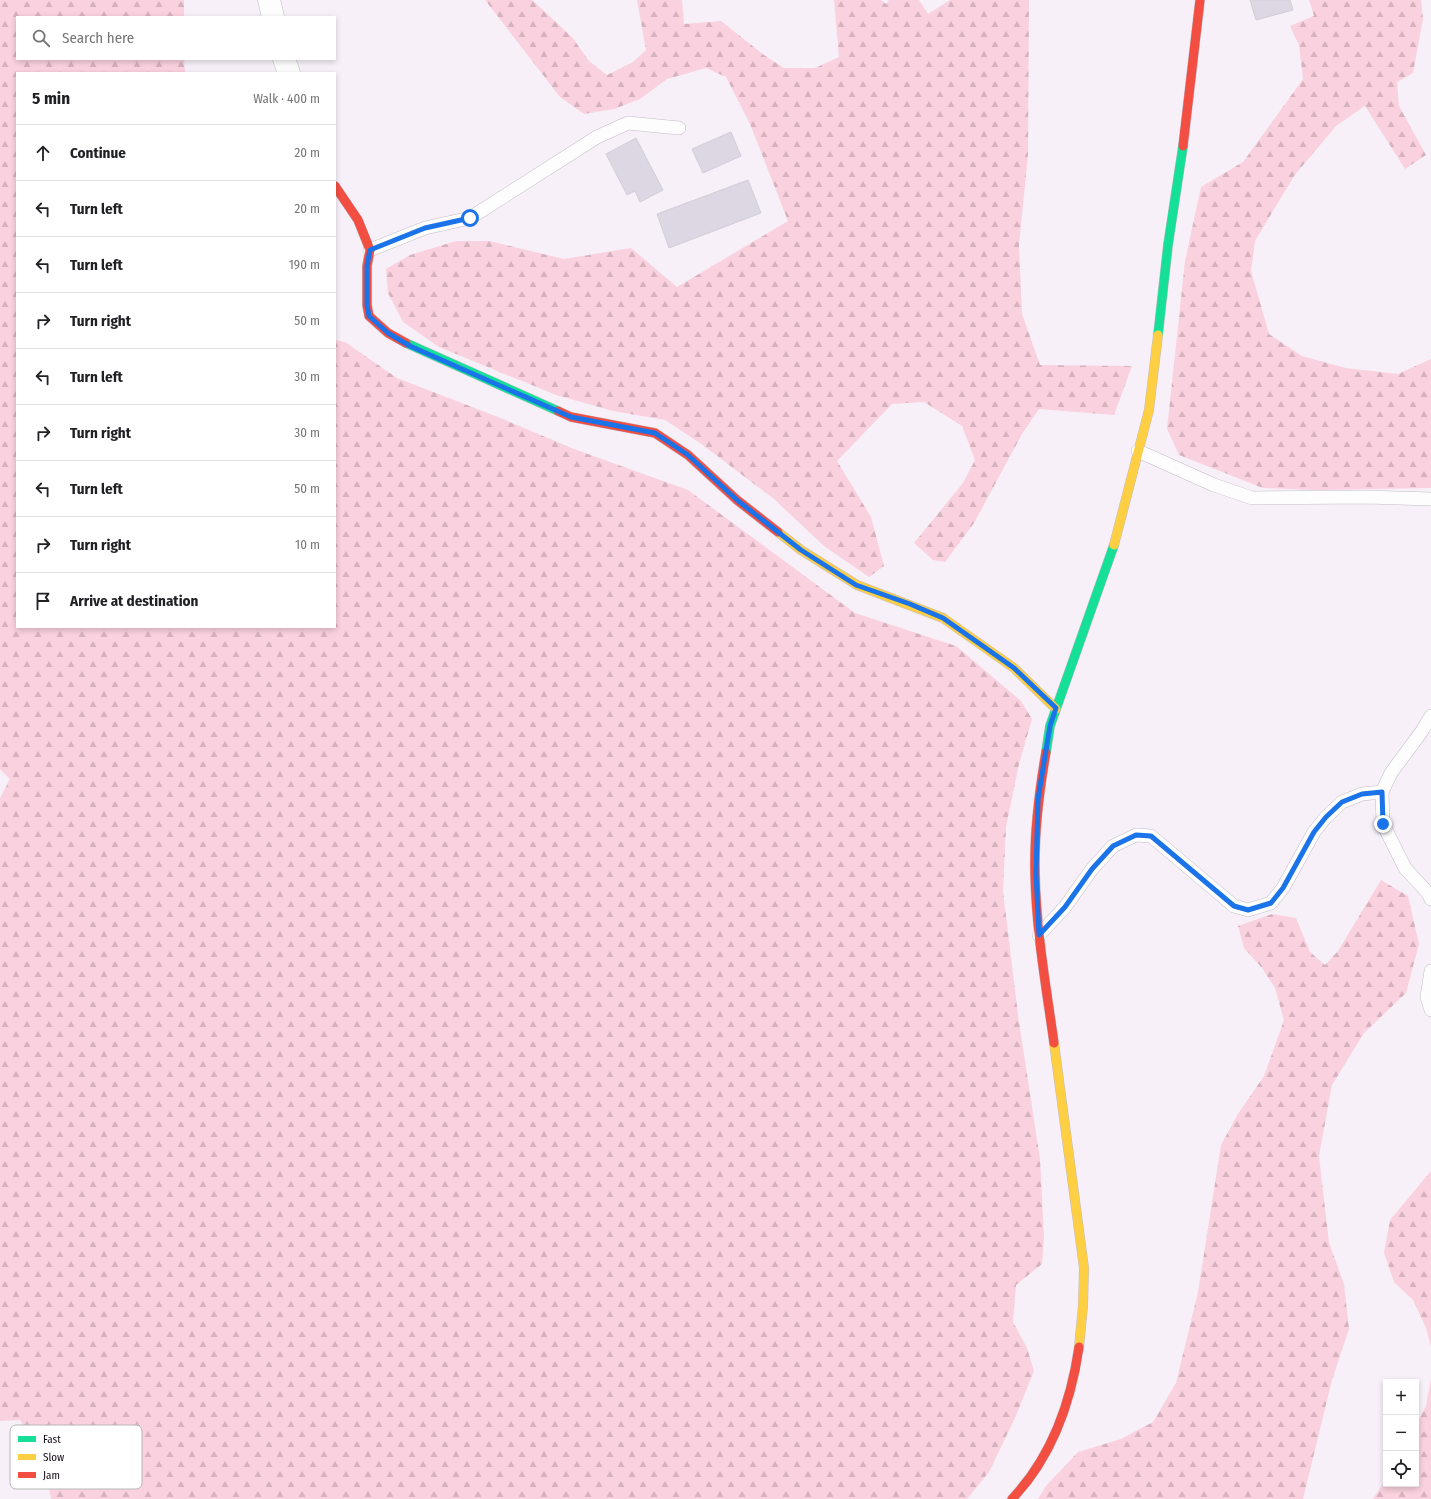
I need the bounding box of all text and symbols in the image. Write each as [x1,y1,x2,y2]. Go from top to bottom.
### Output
search box [16,16,336,60]
icon: search [30,27,52,49]
text: Search here [62,29,134,47]
text: 5 min [32,88,70,109]
text: Walk · 400 m [253,91,320,106]
icon: ahead [32,142,54,164]
text: Continue [70,144,126,162]
text: 20 m [294,145,320,160]
icon: left [32,198,54,220]
text: Turn left [70,200,123,218]
text: 20 m [294,201,320,216]
route start [461,209,479,227]
icon: left [32,254,54,276]
text: Turn left [70,256,123,274]
text: 190 m [289,257,320,272]
icon: right [32,310,54,332]
text: Turn right [70,312,131,330]
text: 50 m [294,313,320,328]
icon: left [32,366,54,388]
text: Turn left [70,368,123,386]
text: 30 m [294,369,320,384]
icon: right [32,422,54,444]
text: Turn right [70,424,131,442]
text: 30 m [294,425,320,440]
icon: left [32,478,54,500]
text: Turn left [70,480,123,498]
text: 50 m [294,481,320,496]
icon: right [32,534,54,556]
text: Turn right [70,536,131,554]
text: 10 m [295,537,320,552]
icon: arrive [32,590,54,612]
text: Arrive at destination [70,592,198,610]
route end [1374,815,1392,833]
map controls [1383,1379,1419,1487]
button: + [1383,1379,1419,1415]
button: − [1383,1415,1419,1451]
legend [10,1425,142,1489]
text: Fast [43,1433,61,1446]
text: Slow [43,1451,64,1464]
button: locate [1383,1451,1419,1487]
text: Jam [43,1469,60,1482]

